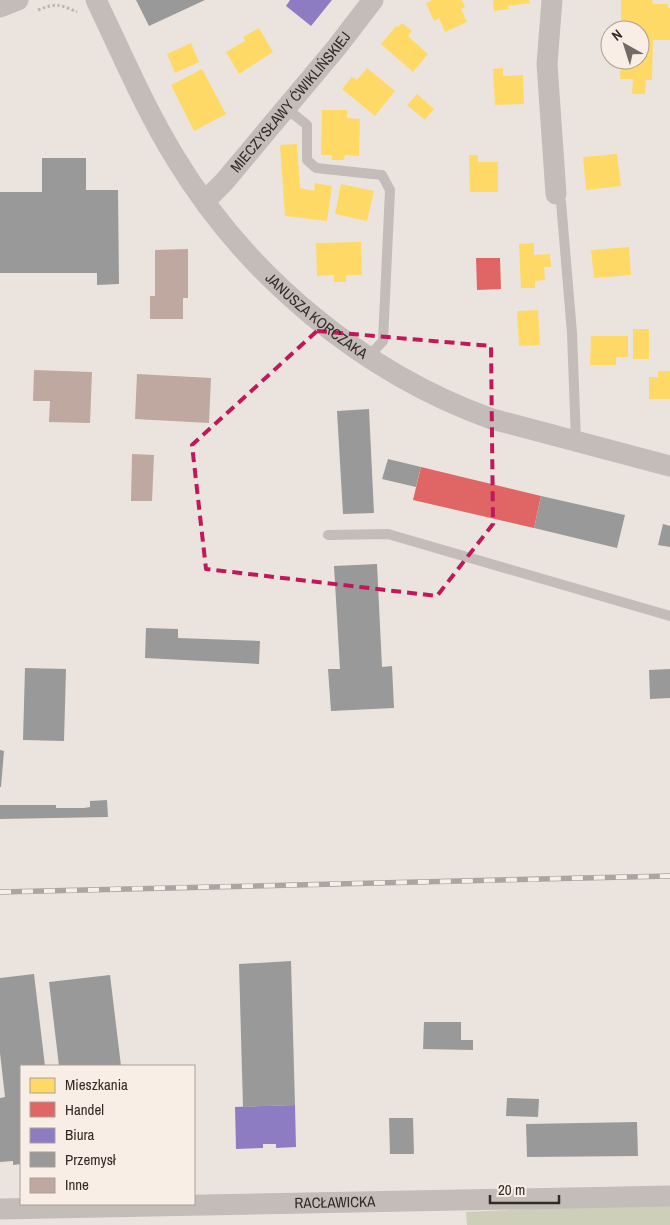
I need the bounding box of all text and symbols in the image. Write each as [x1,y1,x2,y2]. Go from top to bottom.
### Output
north arrow [600,20,650,70]
text: N [608,25,626,45]
street label: MIECZYSŁAWY ĆWIKLIŃSKIEJ [225,27,355,177]
street label: JANUSZA KORCZAKA [261,268,373,364]
legend [20,1065,195,1205]
text: Mieszkania [65,1074,128,1095]
text: Handel [65,1099,104,1120]
text: Biura [65,1124,95,1145]
text: Przemysł [65,1149,117,1170]
scale bar [490,1172,559,1204]
text: Inne [65,1174,89,1195]
text: 20 m [498,1179,525,1200]
street label: RACŁAWICKA [294,1191,376,1213]

